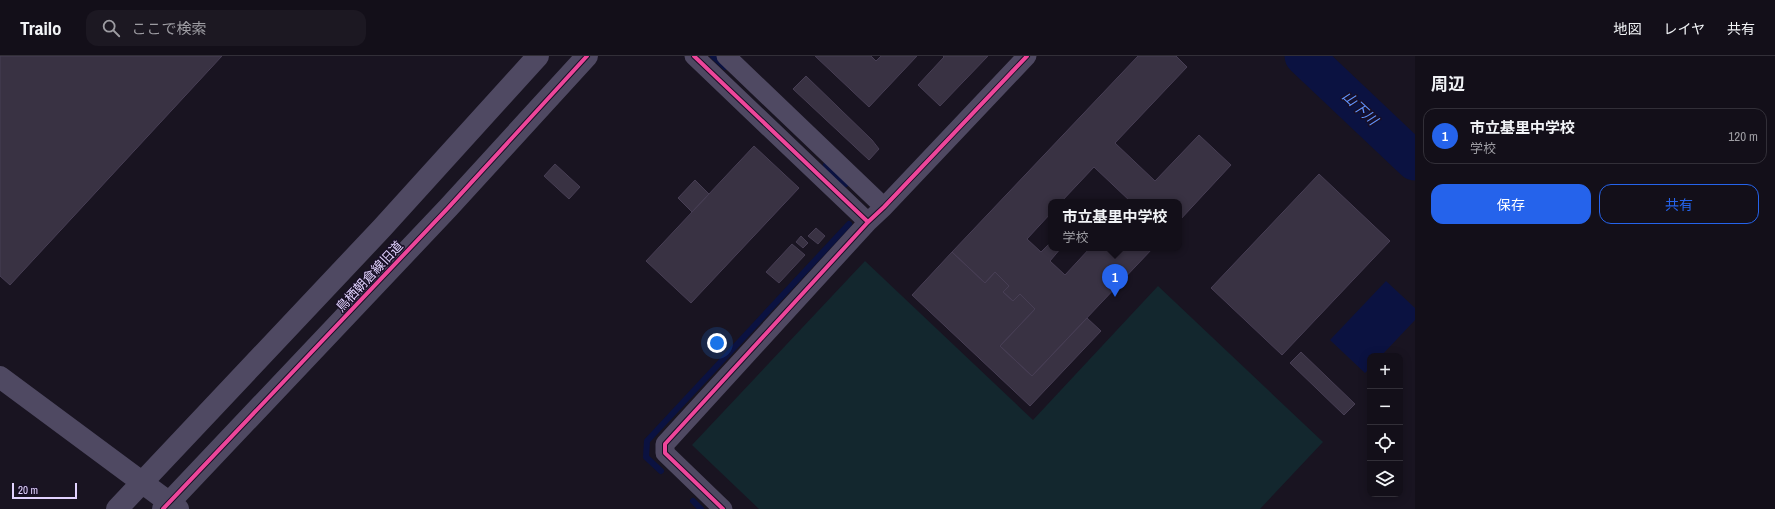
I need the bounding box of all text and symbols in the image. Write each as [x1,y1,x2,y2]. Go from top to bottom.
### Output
search box [86,10,366,46]
text: Trailo [20,15,62,41]
icon: search [100,17,122,39]
text: ここで検索 [132,18,207,39]
text: 地図 [1613,20,1641,38]
text: レイヤ [1663,20,1705,38]
text: 共有 [1727,20,1755,38]
text: 周辺 [1431,72,1465,95]
water label: 山下川 [1339,87,1383,130]
text: 市立基里中学校 [1470,117,1575,138]
text: 1 [1442,128,1448,145]
text: 120 m [1728,128,1758,145]
text: 学校 [1470,140,1496,157]
button: 保存 [1431,184,1591,224]
button: 共有 [1599,184,1759,224]
popup [1048,199,1182,251]
text: 市立基里中学校 [1062,206,1168,227]
text: 学校 [1062,229,1089,246]
street label: 鳥栖朝倉線旧道 [332,237,407,315]
pin: 1 [1102,264,1128,297]
your location [707,333,727,353]
map controls [1367,353,1403,497]
button: + [1367,353,1403,389]
button: − [1367,389,1403,425]
button: locate [1367,425,1403,461]
button: layers [1367,461,1403,497]
scale bar [12,481,77,500]
text: 20 m [18,483,38,497]

